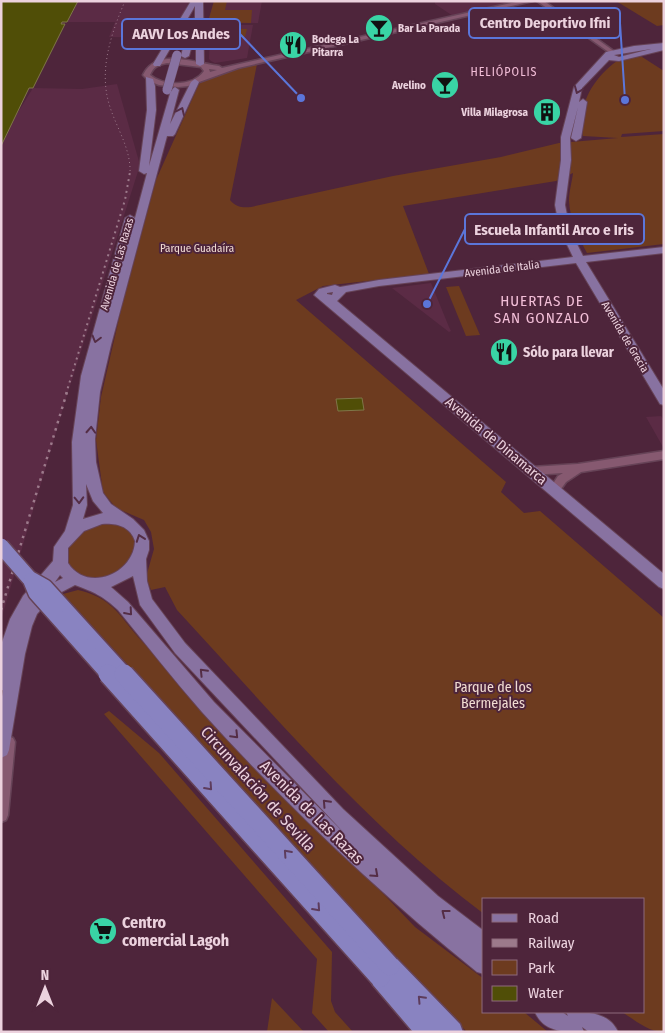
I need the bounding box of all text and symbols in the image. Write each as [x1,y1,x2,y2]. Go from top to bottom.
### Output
callout: Centro Deportivo Ifni [469,8,620,38]
bar icon: Bar La Parada [364,13,394,43]
text: Centro Deportivo Ifni [480,14,610,32]
callout: AAVV Los Andes [122,19,240,49]
place label: Bar La Parada [398,22,461,35]
text: AAVV Los Andes [131,25,230,43]
restaurant icon: Bodega La Pitarra [278,30,308,60]
place label: Bodega La Pitarra [312,33,360,59]
district label: HELIÓPOLIS [470,64,538,79]
bar icon: Avelino [430,70,460,100]
place label: Avelino [391,79,426,92]
one-way arrow [574,85,584,94]
building icon: Villa Milagrosa [532,97,562,127]
place label: Villa Milagrosa [460,106,529,119]
one-way arrow [174,107,185,116]
callout: Escuela Infantil Arco e Iris [465,214,644,244]
street label: Avenida de Las Razas [98,216,136,312]
text: Escuela Infantil Arco e Iris [474,221,634,239]
park label: Parque Guadaíra [160,242,234,255]
street label: Avenida de Italia [464,258,540,280]
district label: HUERTAS DE SAN GONZALO [494,292,590,327]
street label: Avenida de Grecia [599,299,651,375]
one-way arrow [92,334,102,343]
restaurant icon: Sólo para llevar [489,337,519,367]
place label: Sólo para llevar [523,344,615,361]
street label: Avenida de Dinamarca [442,394,550,489]
one-way arrow [85,426,96,434]
one-way arrow [74,496,84,504]
one-way arrow [136,534,146,543]
one-way arrow [123,606,131,615]
one-way arrow [200,669,209,678]
park label: Parque de los Bermejales [454,679,532,712]
street label: Circunvalación de Sevilla [197,722,319,856]
one-way arrow [229,729,238,738]
street label: Avenida de Las Razas [256,756,368,868]
one-way arrow [203,781,212,790]
one-way arrow [323,800,332,809]
one-way arrow [284,849,293,858]
one-way arrow [370,868,379,877]
legend [482,898,645,1013]
one-way arrow [311,902,320,911]
text: Road [528,909,559,927]
one-way arrow [442,911,451,919]
place label: Centro comercial Lagoh [122,913,229,950]
supermarket icon: Centro comercial Lagoh [88,916,118,946]
text: Railway [528,934,575,952]
text: Park [528,959,555,977]
north arrow [20,963,70,1013]
text: N [41,967,49,984]
text: Water [528,984,564,1002]
one-way arrow [418,996,427,1005]

